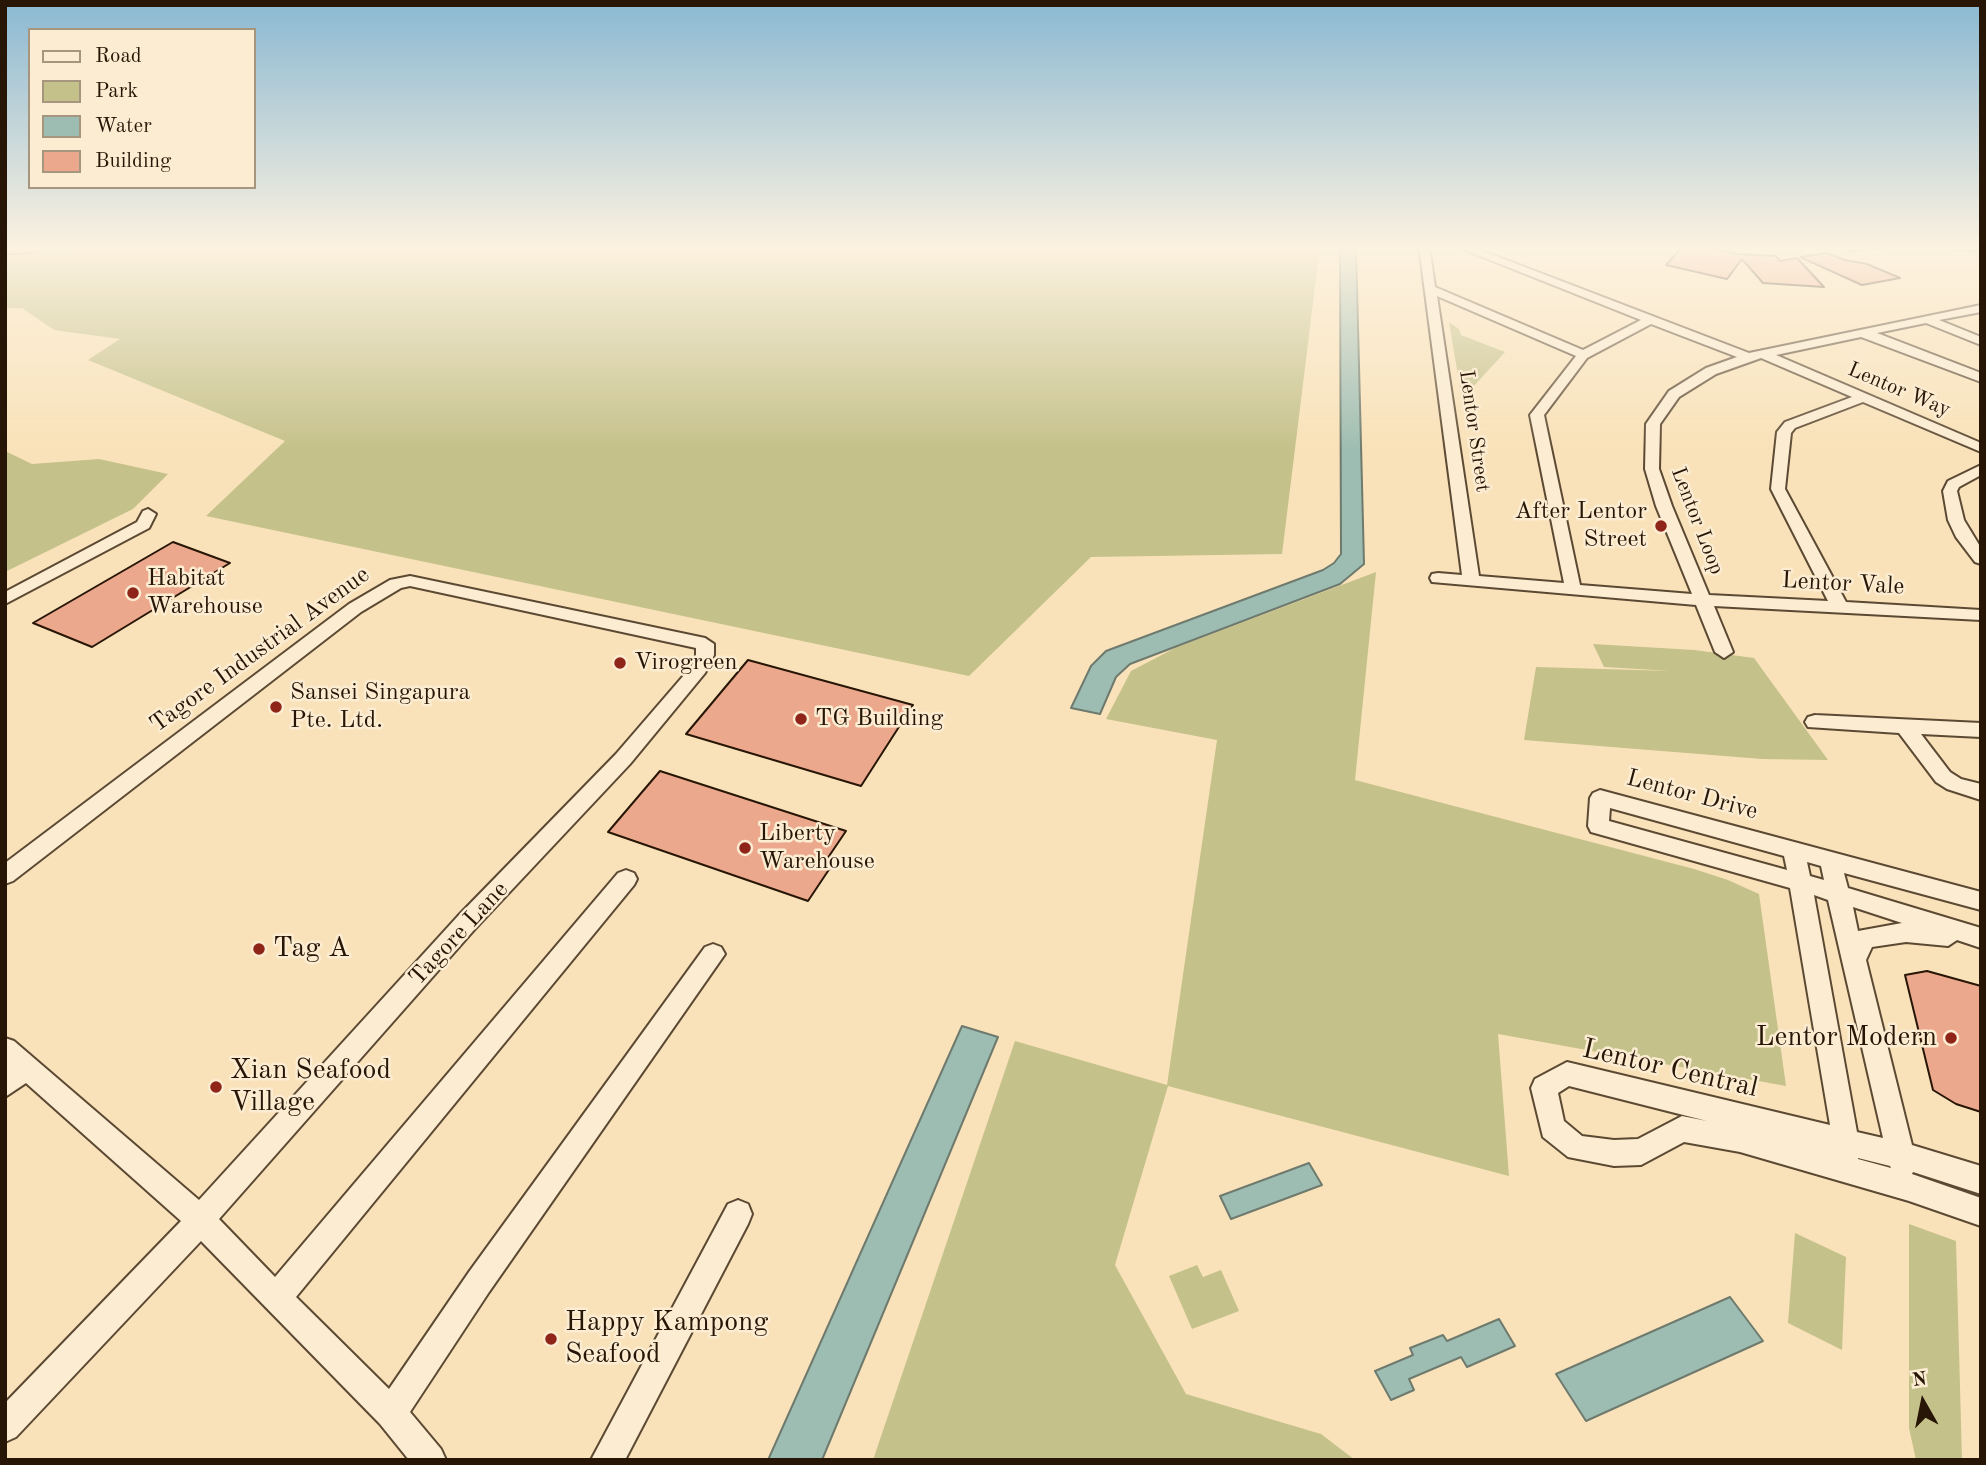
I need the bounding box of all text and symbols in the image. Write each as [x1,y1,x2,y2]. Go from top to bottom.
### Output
legend [28,28,256,189]
text: Road [95,46,142,67]
text: Park [95,81,138,102]
text: Water [95,116,152,137]
text: Building [95,151,171,172]
street label: Lentor Way [1844,357,1954,423]
street label: Lentor Street [1453,368,1495,494]
street label: Lentor Loop [1665,464,1729,578]
place label: After Lentor Street [1515,498,1647,554]
marker: After Lentor Street [1653,518,1669,534]
street label: Tagore Industrial Avenue [145,561,375,739]
place label: Habitat Warehouse [147,565,263,621]
street label: Lentor Vale [1781,566,1905,602]
marker: Habitat Warehouse [125,585,141,601]
place label: Virogreen [634,649,738,677]
marker: Virogreen [612,655,628,671]
place label: Sansei Singapura Pte. Ltd. [290,679,470,735]
marker: Sansei Singapura Pte. Ltd. [268,699,284,715]
place label: TG Building [815,705,943,733]
marker: TG Building [793,711,809,727]
street label: Lentor Drive [1623,764,1761,826]
place label: Liberty Warehouse [759,820,875,876]
marker: Liberty Warehouse [737,840,753,856]
street label: Tagore Lane [403,876,515,992]
place label: Tag A [273,932,350,966]
marker: Tag A [251,941,267,957]
place label: Lentor Modern [1756,1021,1937,1055]
marker: Lentor Modern [1943,1030,1959,1046]
street label: Lentor Central [1579,1032,1761,1106]
place label: Xian Seafood Village [230,1054,391,1120]
marker: Xian Seafood Village [208,1079,224,1095]
place label: Happy Kampong Seafood [565,1306,768,1372]
marker: Happy Kampong Seafood [543,1331,559,1347]
north arrow [1888,1367,1958,1437]
text: N [1911,1370,1928,1391]

